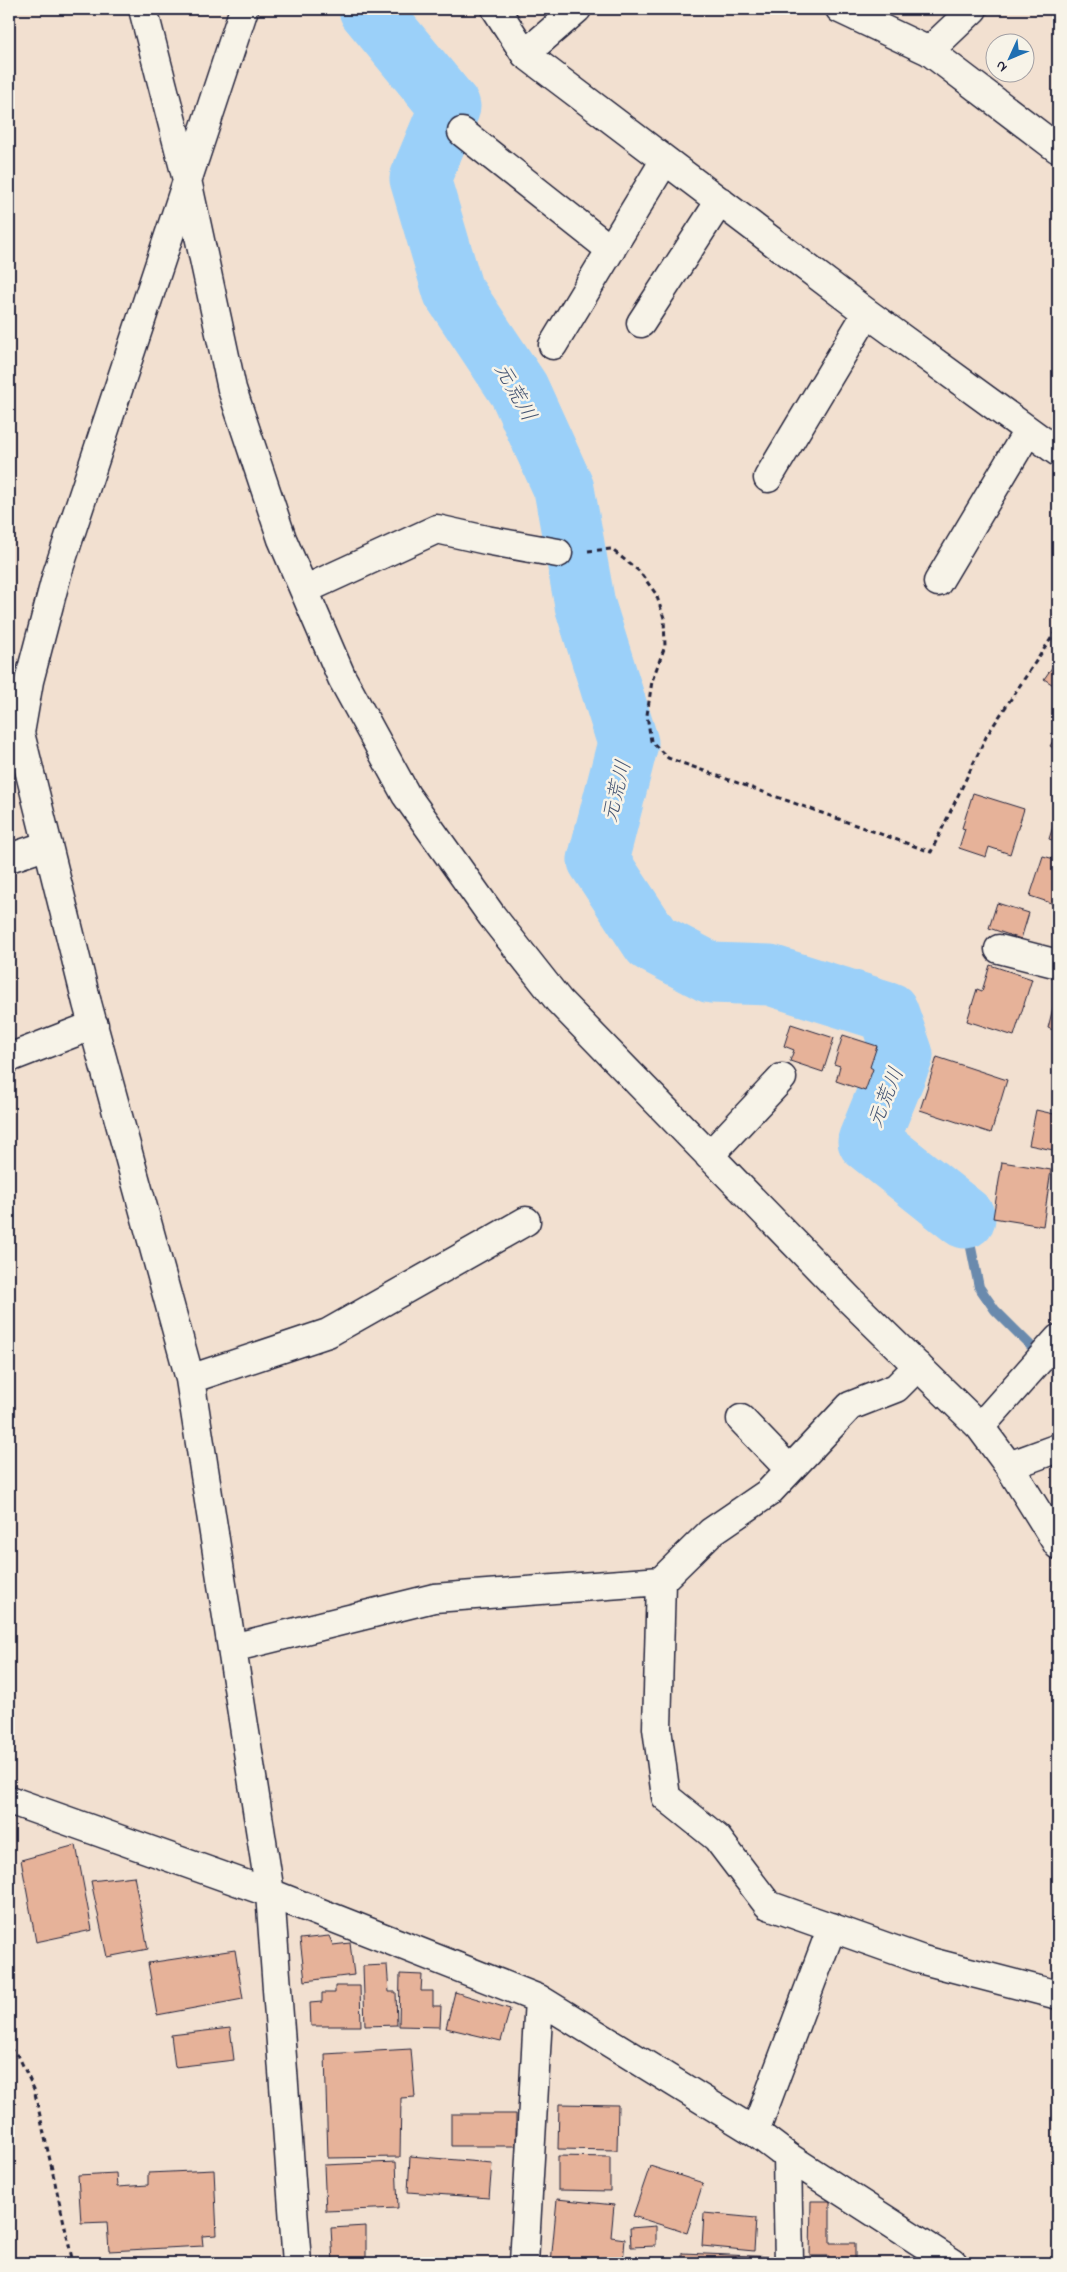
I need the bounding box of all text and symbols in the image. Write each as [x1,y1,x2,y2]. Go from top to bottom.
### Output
north arrow [984,32,1034,82]
text: N [991,55,1013,77]
water label: 元荒川 [486,358,543,428]
water label: 元荒川 [596,757,640,826]
water label: 元荒川 [861,1063,913,1133]

